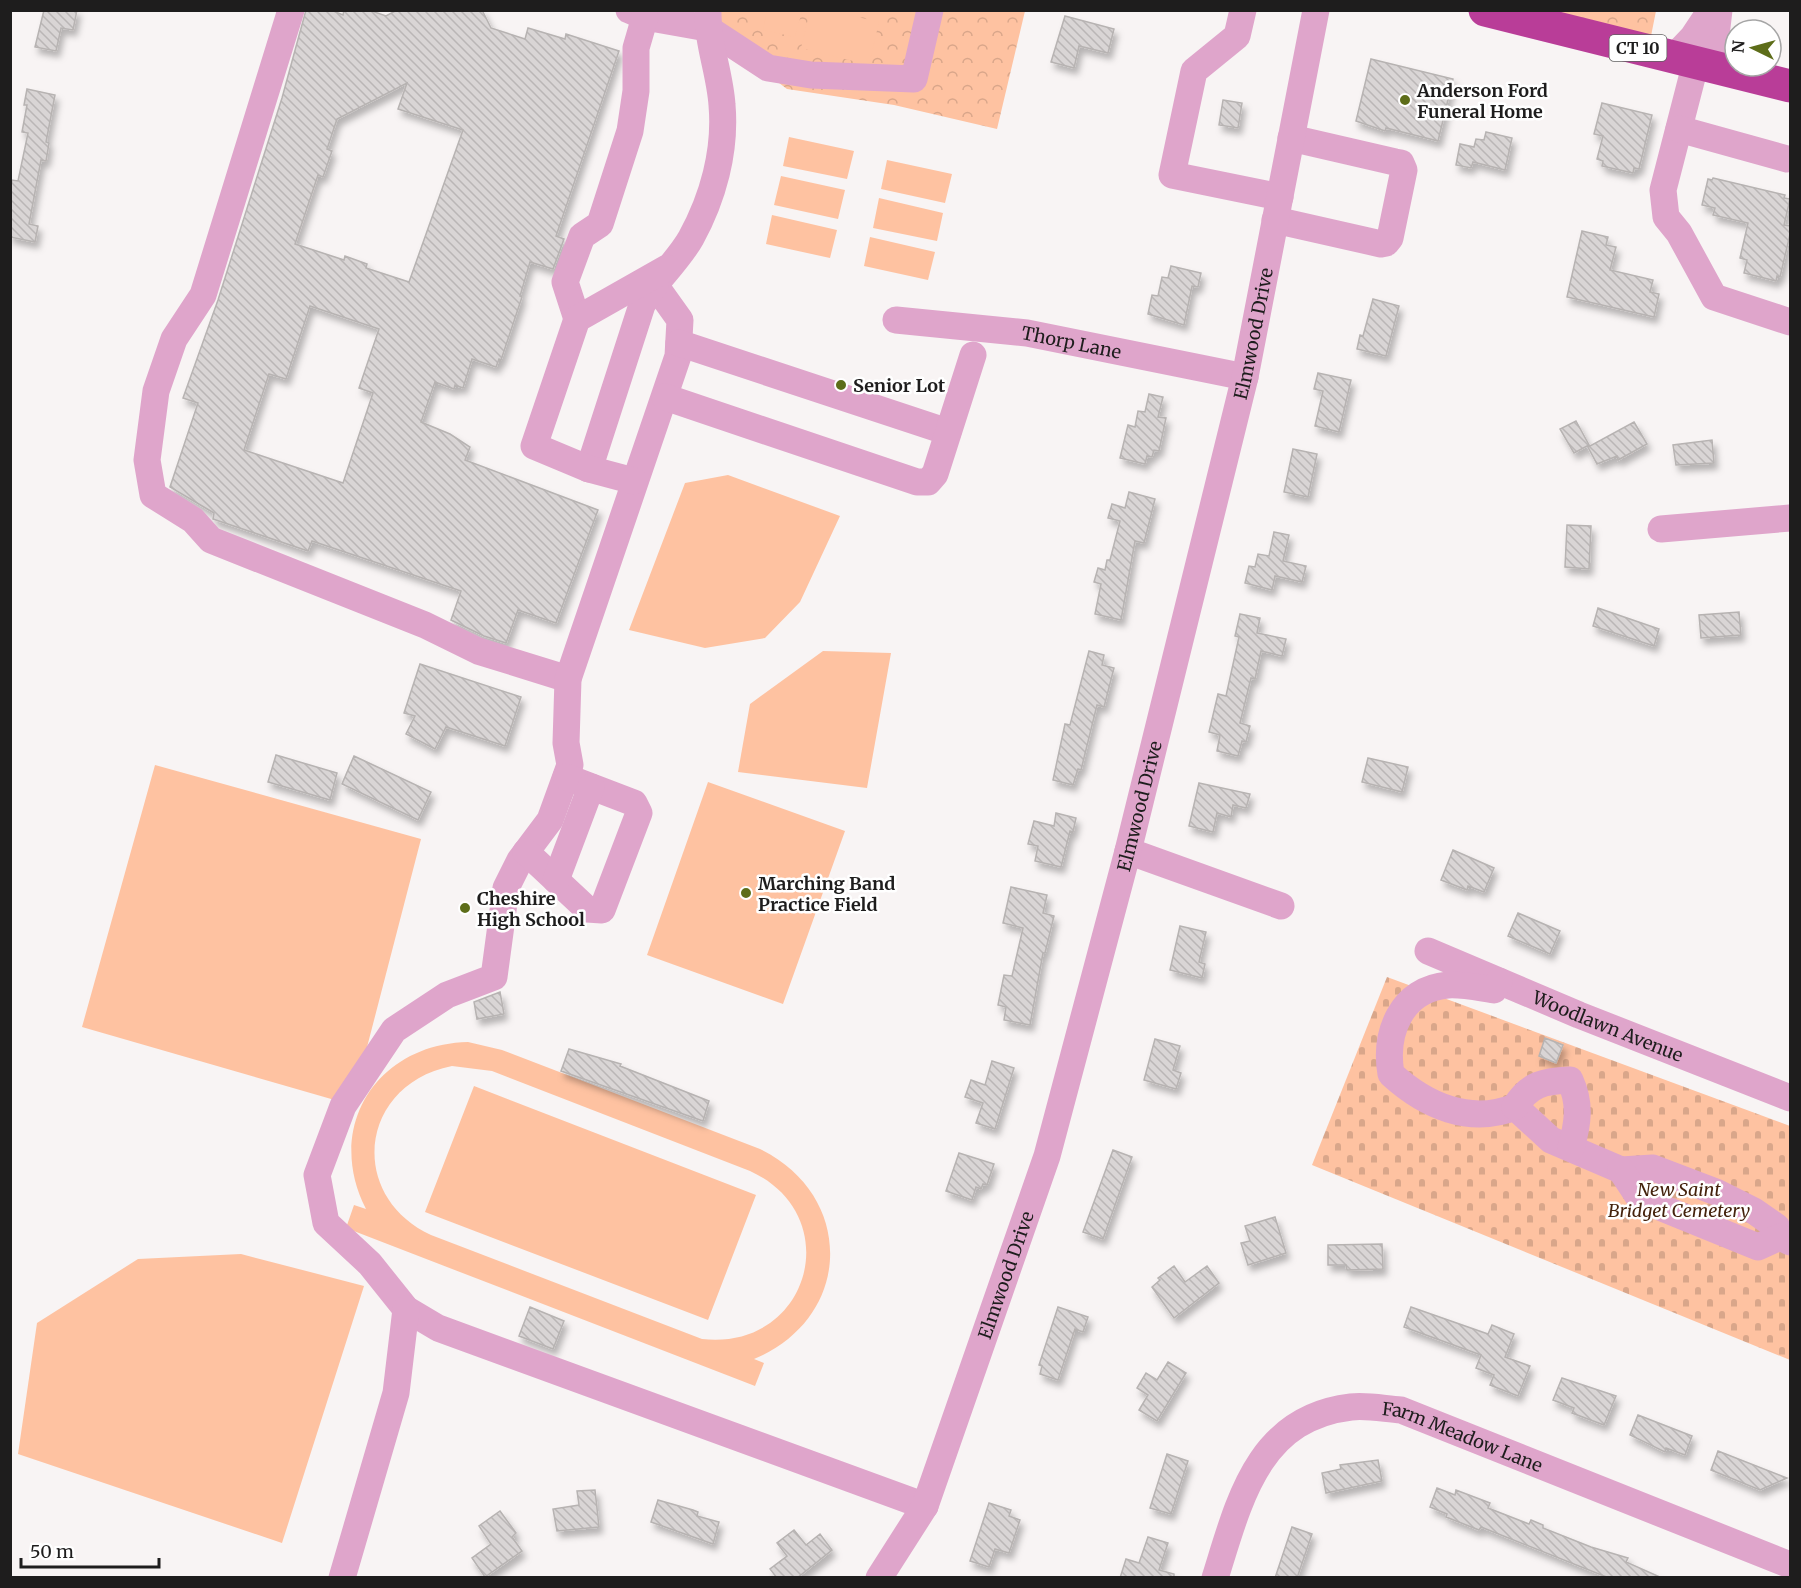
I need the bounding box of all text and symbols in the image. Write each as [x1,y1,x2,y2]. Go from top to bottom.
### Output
north arrow [1723,18,1783,78]
road number: CT 10 [1610,35,1666,61]
text: N [1728,39,1749,54]
place label: Anderson Ford Funeral Home [1416,79,1548,123]
marker: Anderson Ford Funeral Home [1398,93,1412,107]
street label: Elmwood Drive [1228,266,1277,402]
street label: Thorp Lane [1020,321,1123,363]
place label: Senior Lot [853,374,946,397]
marker: Senior Lot [834,378,848,392]
street label: Elmwood Drive [1112,738,1166,874]
place label: Marching Band Practice Field [758,872,895,916]
marker: Marching Band Practice Field [739,886,753,900]
place label: Cheshire High School [477,887,585,931]
marker: Cheshire High School [458,901,472,915]
street label: Woodlawn Avenue [1528,985,1687,1066]
park label: New Saint Bridget Cemetery [1608,1178,1750,1222]
street label: Elmwood Drive [973,1208,1038,1342]
street label: Farm Meadow Lane [1381,1397,1546,1477]
scale bar [21,1531,159,1569]
text: 50 m [30,1540,74,1563]

